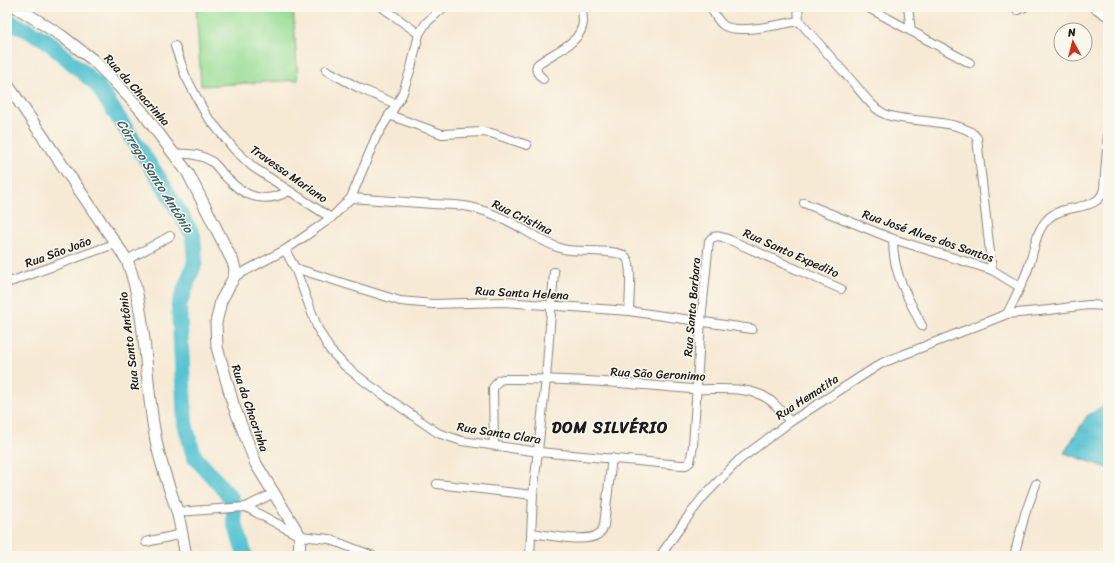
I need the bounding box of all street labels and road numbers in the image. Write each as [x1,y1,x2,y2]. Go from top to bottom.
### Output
street label: Rua da Chacrinha [98,49,176,131]
street label: Travessa Mariano [246,139,332,209]
street label: Rua Cristina [488,193,557,242]
street label: Rua José Alves dos Santos [859,203,997,269]
street label: Rua Santo Expedito [739,222,843,284]
street label: Rua São João [22,230,94,274]
street label: Rua Santa Barbara [677,256,707,358]
street label: Rua Santa Helena [475,280,569,306]
street label: Rua Santo Antônio [112,291,146,391]
street label: Rua da Chacrinha [225,361,275,455]
street label: Rua São Geronimo [610,361,706,387]
street label: Rua Hematita [771,368,843,426]
street label: Rua Santa Clara [455,415,543,451]

